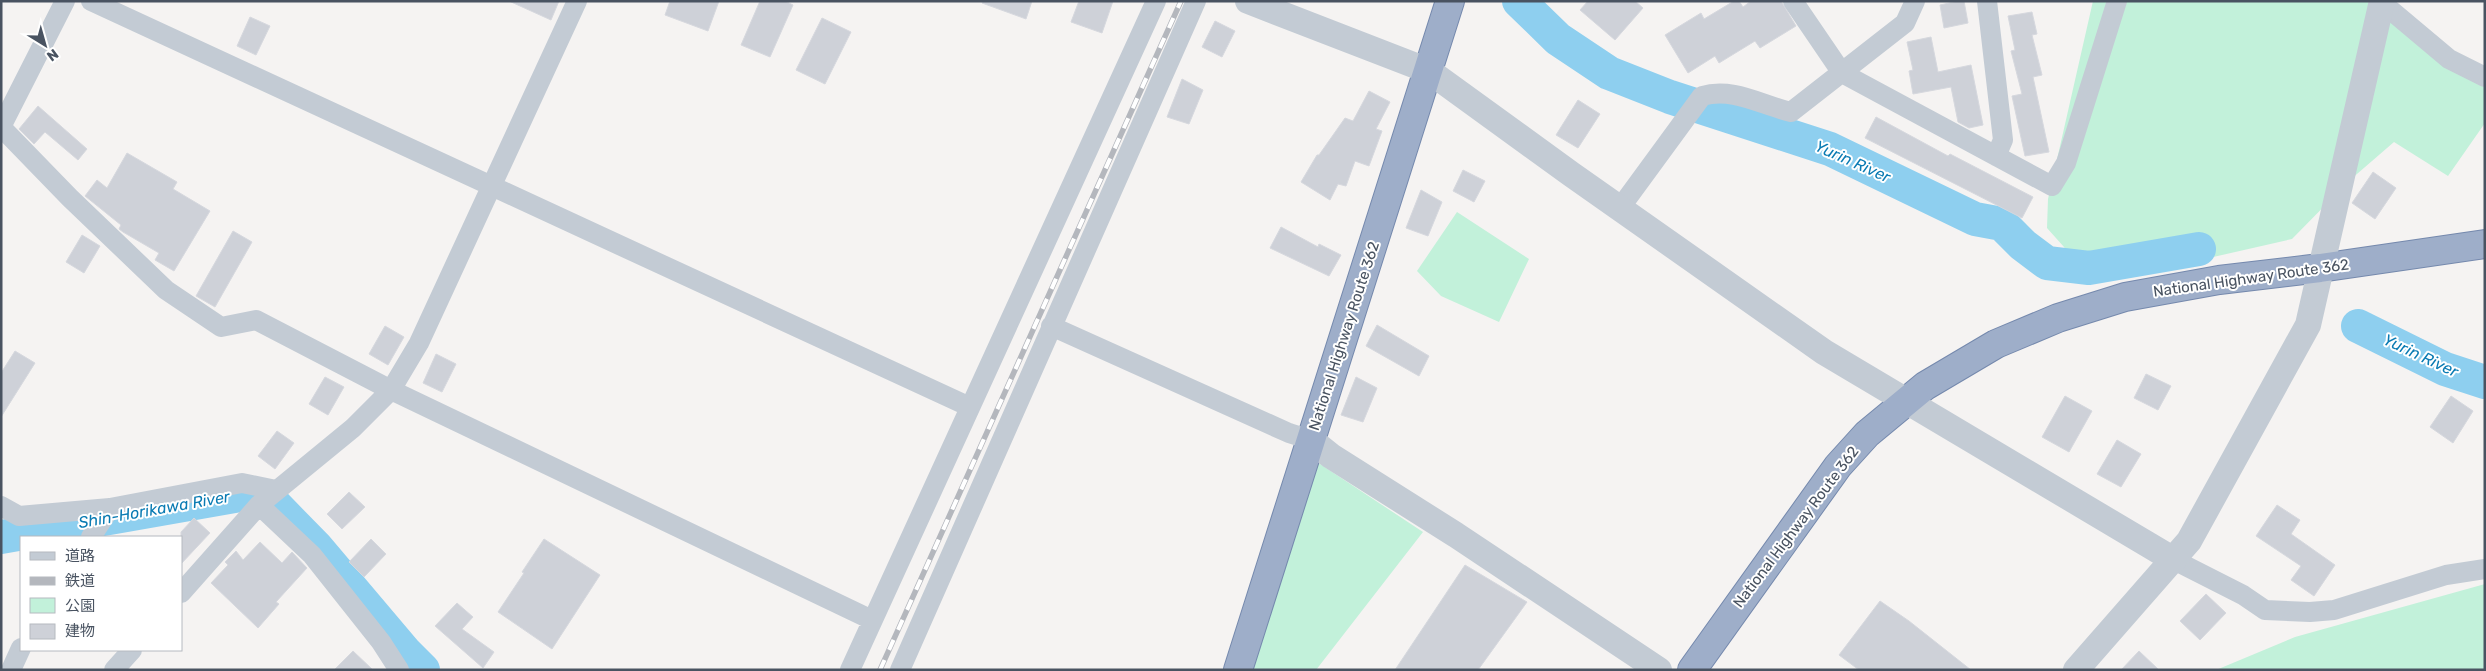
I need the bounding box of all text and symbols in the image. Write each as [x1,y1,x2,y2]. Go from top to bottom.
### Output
north arrow [20,20,70,70]
text: N [43,45,62,65]
water label: Yurin River [1812,136,1894,187]
street label: National Highway Route 362 [1305,239,1383,433]
street label: National Highway Route 362 [2152,255,2350,301]
water label: Yurin River [2380,330,2462,381]
street label: National Highway Route 362 [1729,443,1863,611]
water label: Shin-Horikawa River [77,487,232,532]
legend [20,536,182,651]
text: 道路 [65,547,95,565]
text: 鉄道 [65,572,95,590]
text: 公園 [65,597,95,615]
text: 建物 [65,622,95,640]

